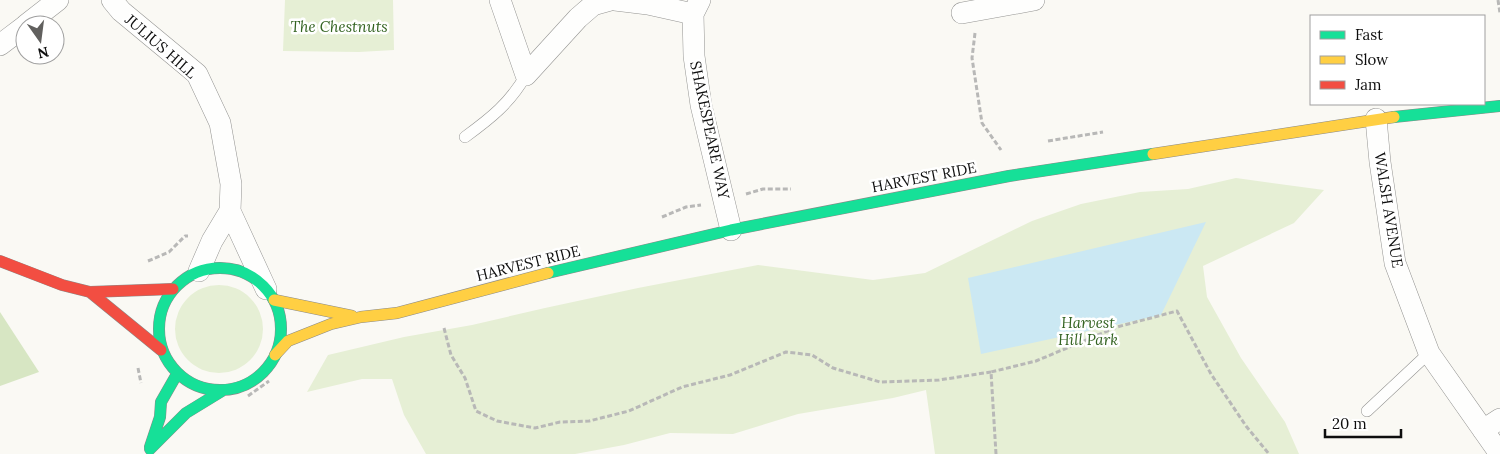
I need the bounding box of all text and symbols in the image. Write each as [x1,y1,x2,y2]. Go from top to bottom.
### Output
street label: JULIUS HILL [121,9,201,82]
north arrow [15,15,65,65]
legend [1310,15,1485,105]
park label: The Chestnuts [290,17,388,36]
text: Fast [1355,25,1383,44]
text: N [36,43,51,63]
text: Slow [1355,50,1388,69]
street label: SHAKESPEARE WAY [686,59,734,201]
text: Jam [1354,75,1382,94]
street label: WALSH AVENUE [1371,151,1407,269]
street label: HARVEST RIDE [870,158,978,196]
street label: HARVEST RIDE [474,241,582,285]
park label: Harvest Hill Park [1058,313,1118,349]
scale bar [1325,406,1401,438]
text: 20 m [1332,414,1367,433]

